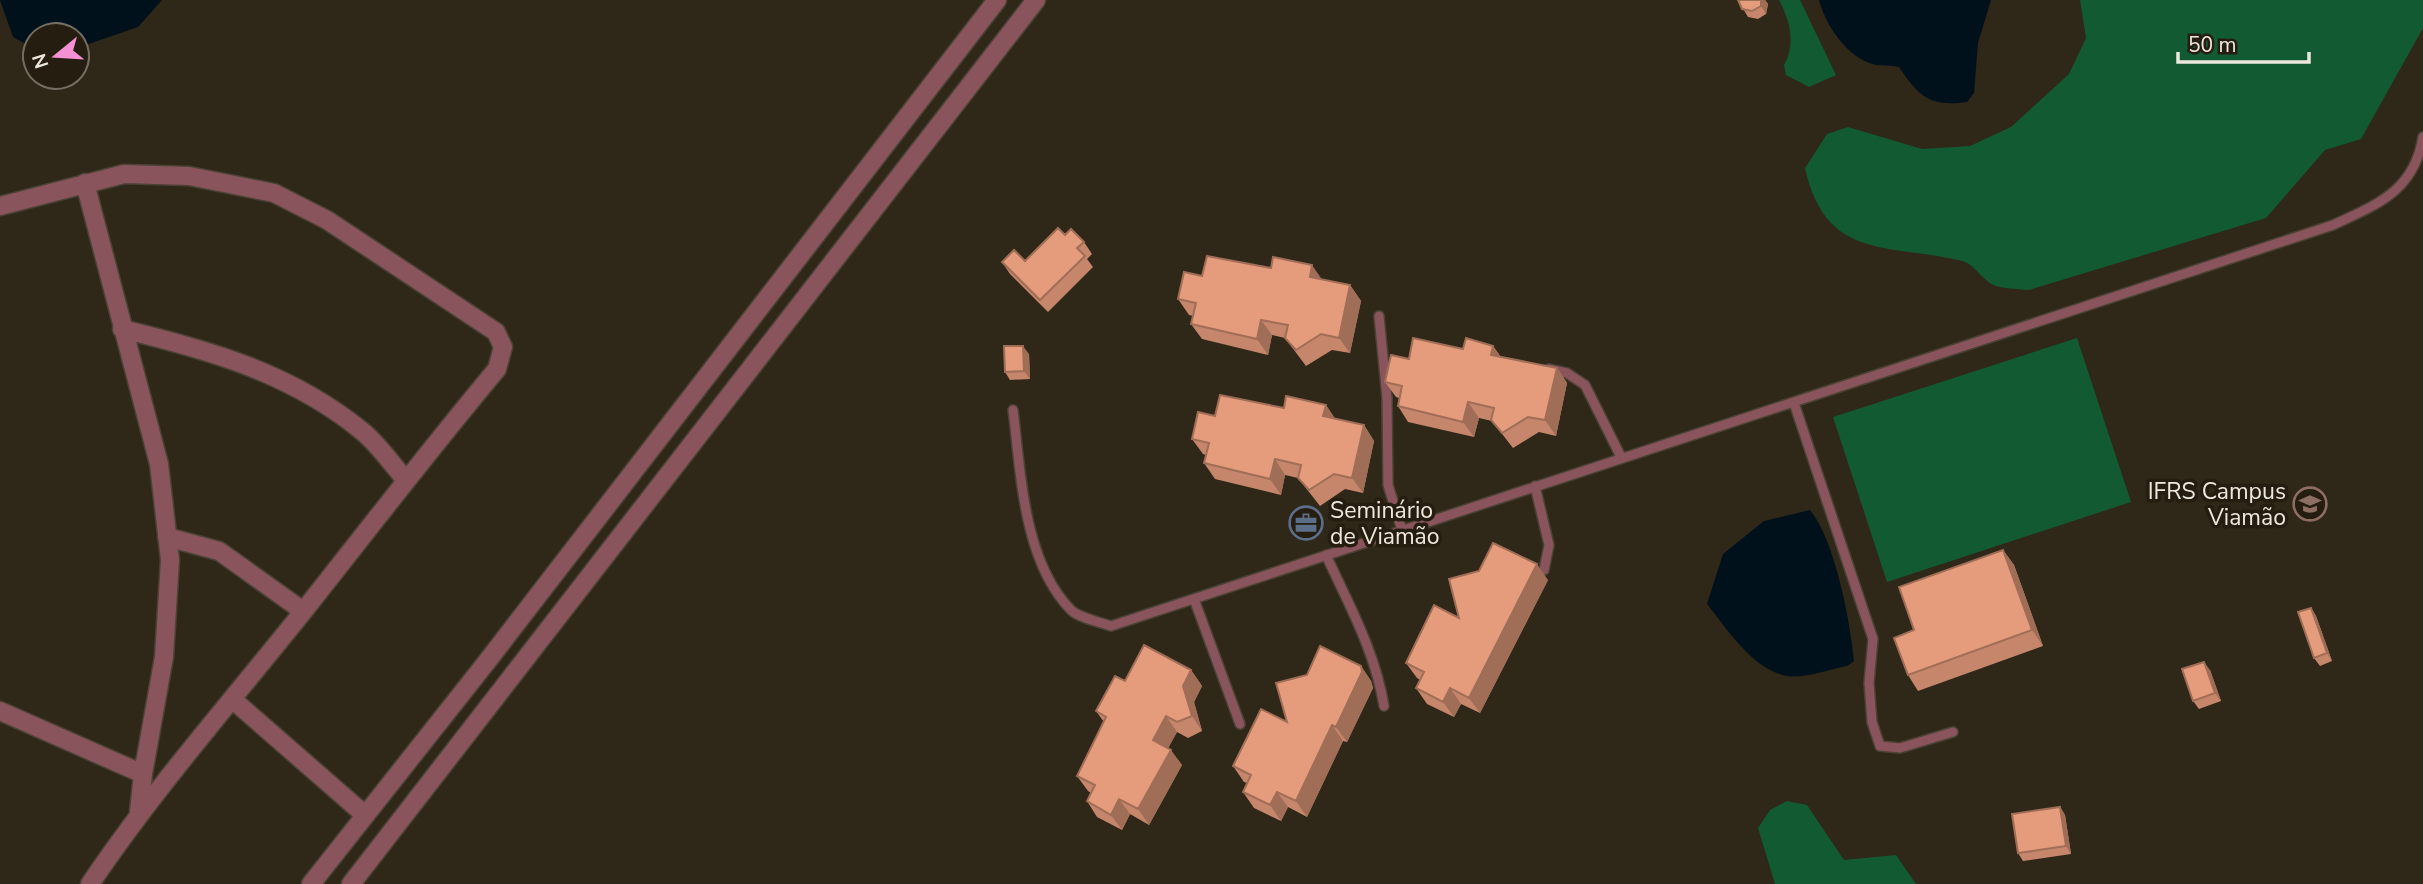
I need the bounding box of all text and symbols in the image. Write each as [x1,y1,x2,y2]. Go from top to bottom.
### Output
north arrow [21,21,91,91]
scale bar [2178,21,2309,65]
text: 50 m [2188,31,2237,59]
text: N [26,50,55,72]
place label: IFRS Campus Viamão [2148,476,2286,533]
school or university icon: IFRS Campus Viamão [2291,485,2329,523]
place label: Seminário de Viamão [1330,495,1440,552]
office icon: Seminário de Viamão [1287,504,1325,542]

